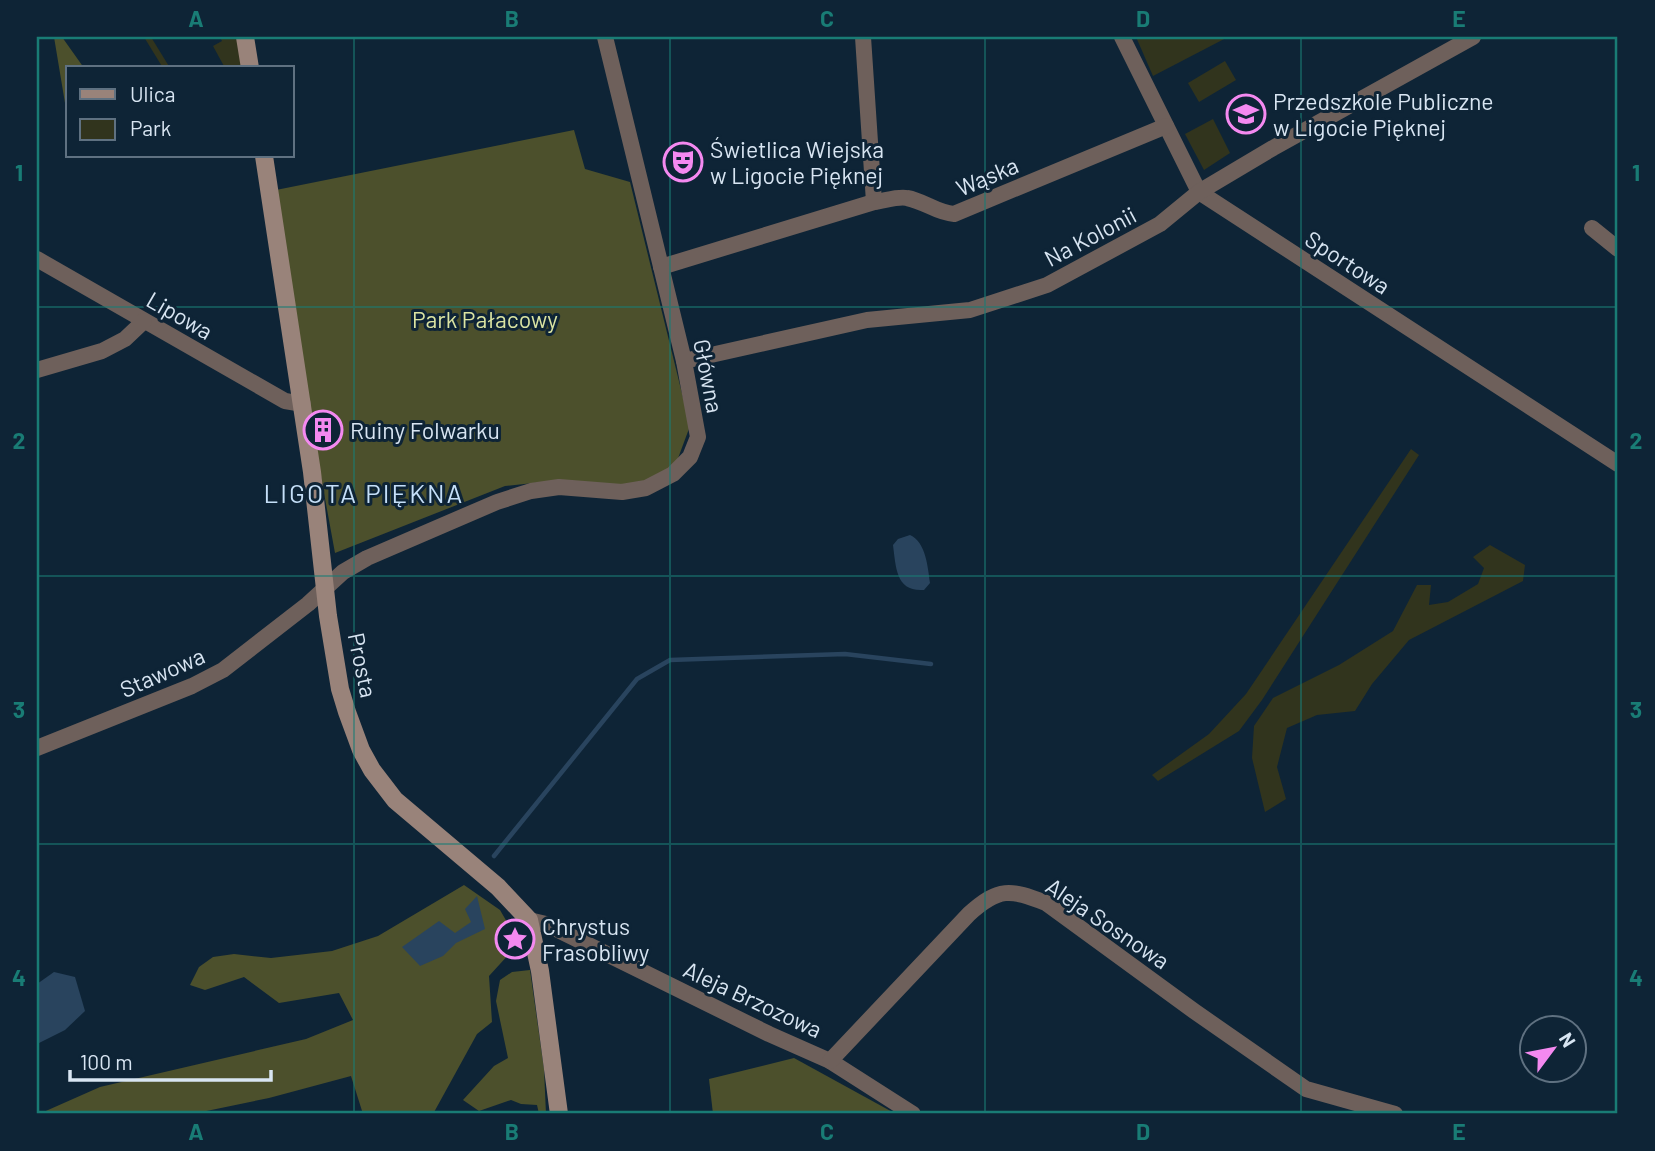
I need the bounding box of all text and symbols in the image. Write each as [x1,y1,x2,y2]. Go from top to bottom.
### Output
text: A [188,4,204,32]
text: B [505,4,519,32]
text: C [820,4,834,32]
text: D [1136,4,1150,32]
text: E [1452,4,1466,32]
legend [66,66,294,158]
text: Ulica [130,81,175,106]
place label: Przedszkole Publiczne w Ligocie Pięknej [1273,87,1494,141]
school or university icon: Przedszkole Publiczne w Ligocie Pięknej [1225,93,1267,135]
text: Park [130,115,171,140]
place label: Świetlica Wiejska w Ligocie Pięknej [710,135,884,189]
theatre icon: Świetlica Wiejska w Ligocie Pięknej [662,141,704,183]
street label: Wąska [952,150,1022,202]
text: 1 [15,158,23,186]
text: 1 [1632,158,1640,186]
street label: Na Kolonii [1039,200,1141,272]
street label: Sportowa [1300,224,1396,300]
street label: Lipowa [142,285,218,345]
park label: Park Pałacowy [412,305,558,333]
street label: Główna [688,337,730,415]
building icon: Ruiny Folwarku [302,409,344,451]
place label: Ruiny Folwarku [350,416,500,444]
text: 2 [13,426,25,454]
text: 2 [1630,426,1642,454]
district label: LIGOTA PIĘKNA [264,477,464,508]
street label: Prosta [342,630,384,700]
street label: Stawowa [115,641,209,703]
text: 3 [13,695,25,723]
text: 3 [1630,695,1642,723]
street label: Aleja Sosnowa [1041,871,1175,975]
place label: Chrystus Frasobliwy [542,912,650,966]
place icon: Chrystus Frasobliwy [494,918,536,960]
street label: Aleja Brzozowa [679,955,827,1043]
text: 4 [12,963,26,991]
text: 4 [1629,963,1643,991]
north arrow [1518,1014,1588,1084]
text: N [1555,1028,1581,1051]
scale bar [70,1039,271,1083]
text: 100 m [80,1049,133,1074]
text: A [188,1117,204,1145]
text: B [505,1117,519,1145]
text: C [820,1117,834,1145]
text: D [1136,1117,1150,1145]
text: E [1452,1117,1466,1145]

